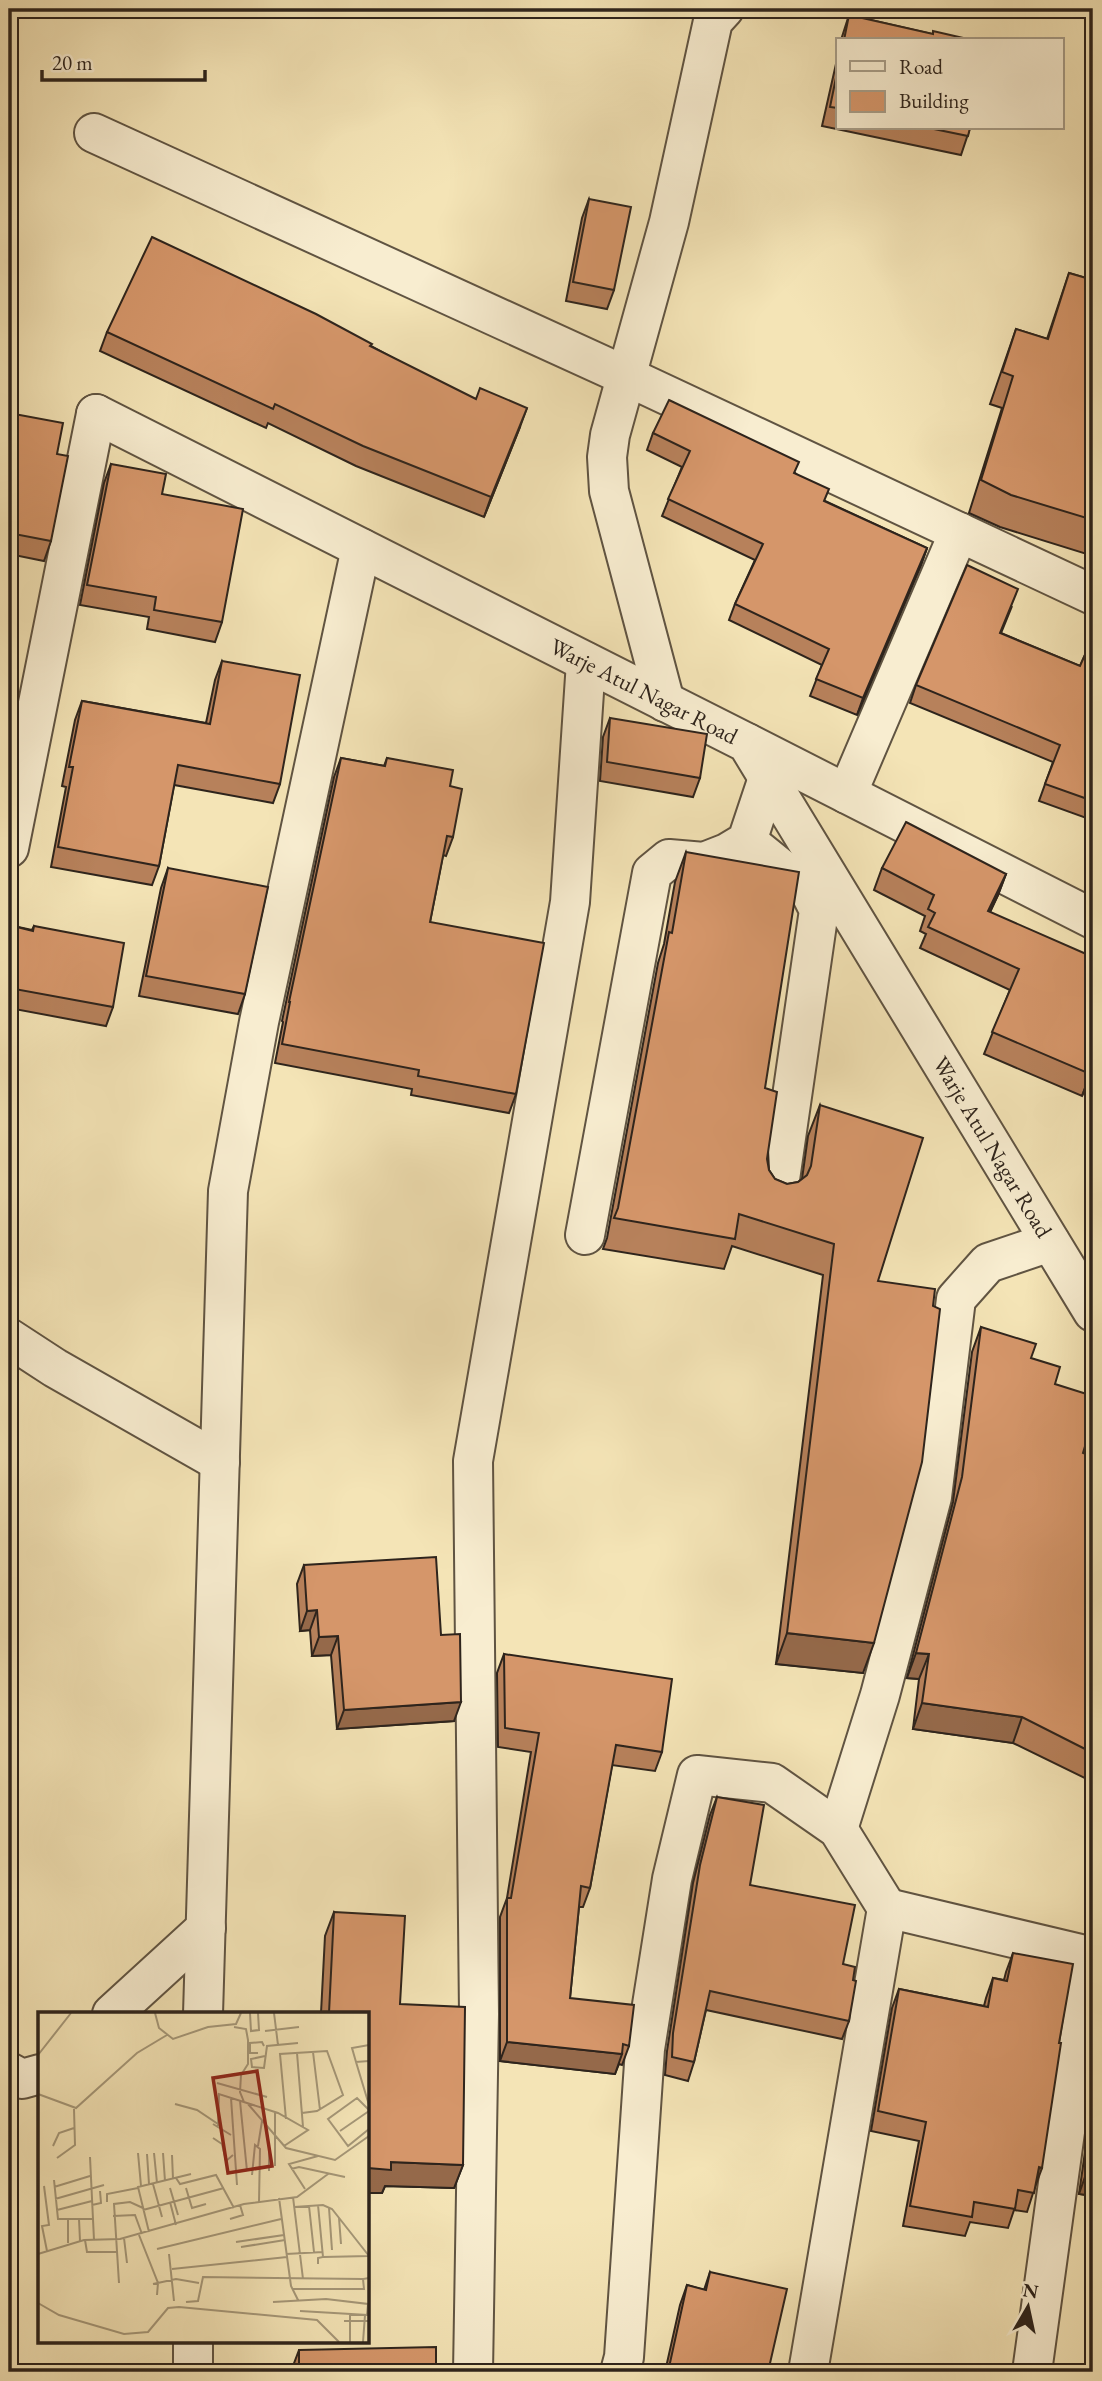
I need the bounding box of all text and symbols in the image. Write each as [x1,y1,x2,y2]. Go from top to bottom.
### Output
scale bar [42,38,205,82]
legend [836,38,1064,130]
text: 20 m [52,49,93,76]
text: Road [899,53,943,80]
text: Building [899,87,969,114]
street label: Warje Atul Nagar Road [545,631,743,751]
street label: Warje Atul Nagar Road [926,1051,1059,1243]
inset map [38,2012,369,2342]
north arrow [993,2272,1064,2342]
text: N [1021,2277,1041,2304]

